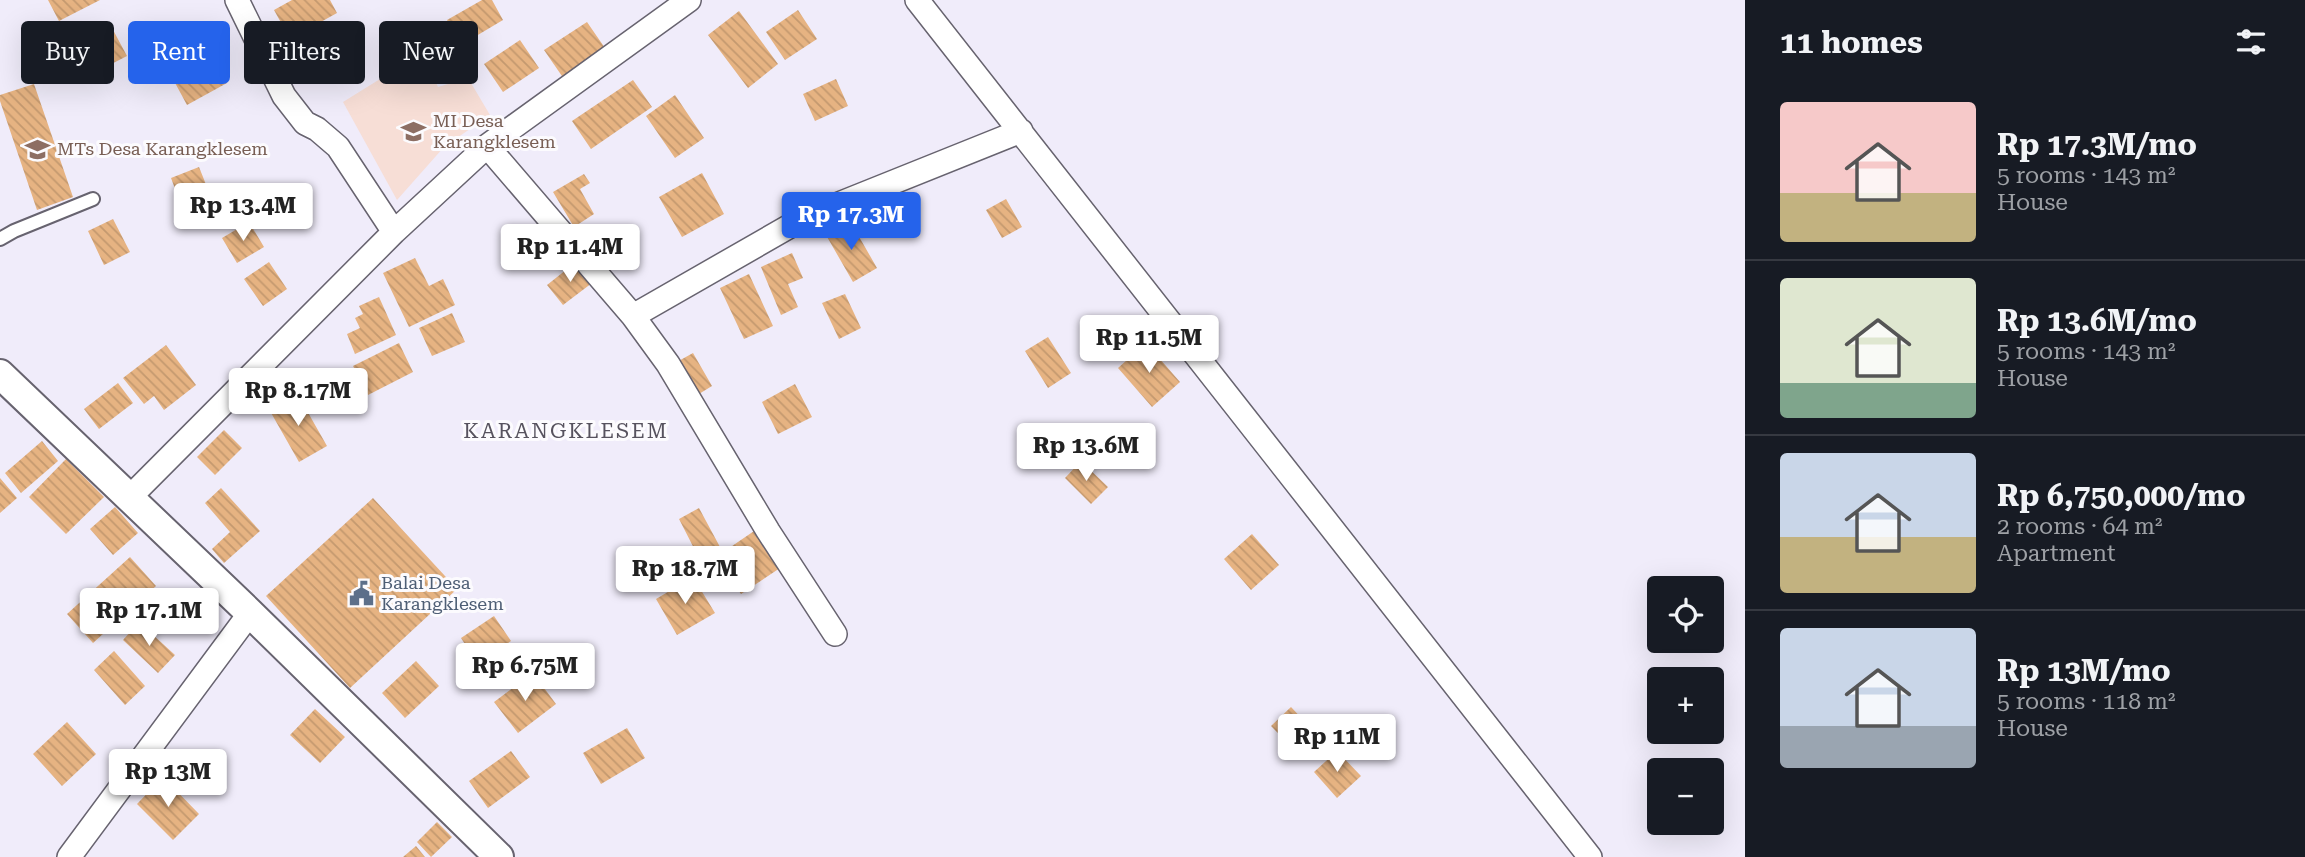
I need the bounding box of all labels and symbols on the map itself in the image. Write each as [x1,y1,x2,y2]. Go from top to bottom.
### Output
place label: MI Desa Karangklesem [433,110,556,152]
school or university icon: MI Desa Karangklesem [399,117,427,145]
school or university icon: MTs Desa Karangklesem [23,135,51,163]
place label: MTs Desa Karangklesem [57,138,268,159]
pin: Rp 13.4M [171,184,315,243]
pin: Rp 17.3M [779,192,923,252]
pin: Rp 11.4M [498,224,642,284]
pin: Rp 11.5M [1077,316,1221,375]
pin: Rp 8.17M [226,368,370,428]
district label: KARANGKLESEM [463,419,669,443]
pin: Rp 13.6M [1014,424,1158,483]
pin: Rp 18.7M [613,546,757,606]
place label: Balai Desa Karangklesem [381,572,504,614]
public building icon: Balai Desa Karangklesem [347,579,375,607]
pin: Rp 17.1M [77,588,221,648]
pin: Rp 6.75M [453,644,597,703]
pin: Rp 11M [1280,714,1394,774]
pin: Rp 13M [111,750,225,809]

